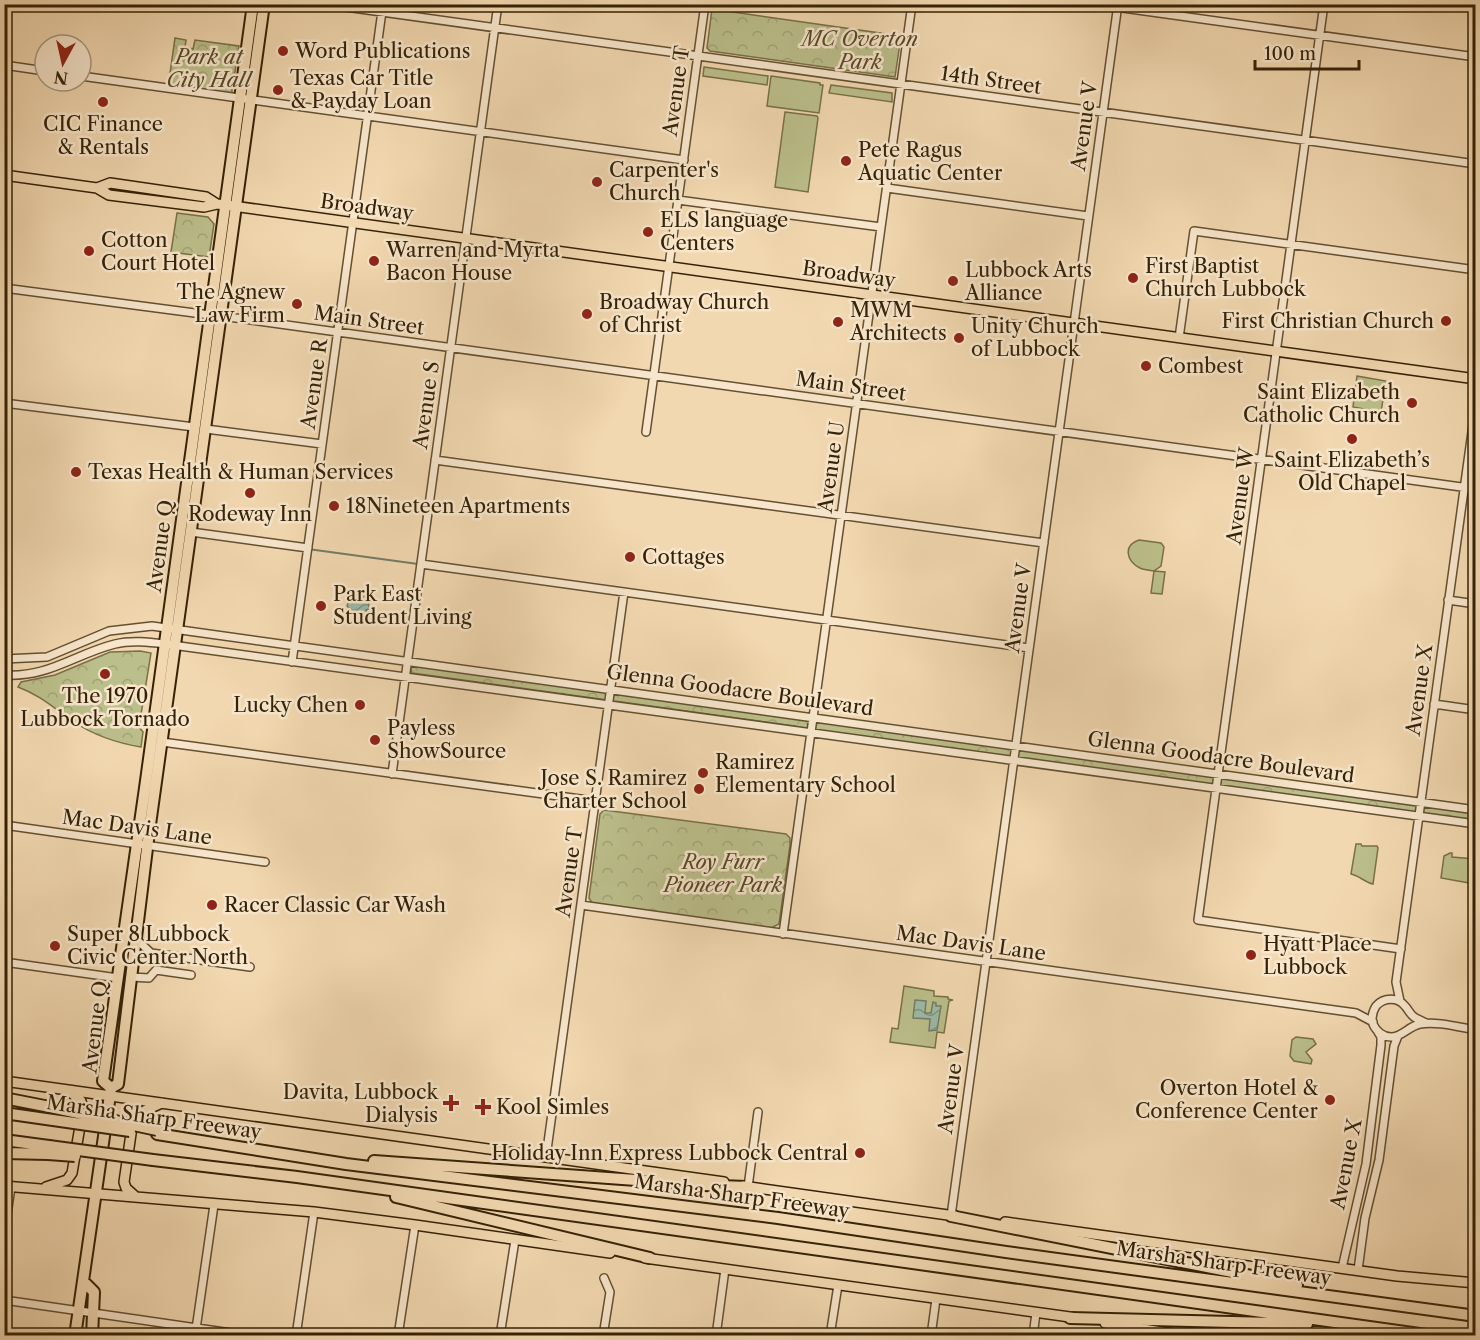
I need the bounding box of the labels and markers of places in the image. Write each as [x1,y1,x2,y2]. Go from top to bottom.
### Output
place label: Word Publications [294,39,470,63]
marker: Word Publications [276,44,290,58]
place label: Texas Car Title & Payday Loan [290,66,434,113]
marker: Texas Car Title & Payday Loan [271,83,285,97]
marker: CIC Finance & Rentals [96,95,110,109]
place label: CIC Finance & Rentals [43,112,163,159]
place label: Pete Ragus Aquatic Center [857,138,1003,185]
marker: Pete Ragus Aquatic Center [839,154,853,168]
place label: Carpenter's Church [609,158,719,205]
marker: Carpenter's Church [590,175,604,189]
place label: ELS language Centers [660,208,788,255]
marker: ELS language Centers [641,225,655,239]
place label: Cotton Court Hotel [101,228,215,275]
place label: Warren and Myrta Bacon House [385,238,560,285]
marker: Cotton Court Hotel [82,244,96,258]
marker: Warren and Myrta Bacon House [367,254,381,268]
place label: First Baptist Church Lubbock [1145,254,1307,301]
place label: Lubbock Arts Alliance [964,258,1092,305]
marker: First Baptist Church Lubbock [1126,271,1140,285]
marker: Lubbock Arts Alliance [946,274,960,288]
place label: The Agnew Law Firm [177,280,285,327]
place label: Broadway Church of Christ [599,290,770,337]
marker: The Agnew Law Firm [290,297,304,311]
place label: MWM Architects [849,298,947,345]
marker: Broadway Church of Christ [580,307,594,321]
place label: First Christian Church [1222,309,1434,333]
place label: Unity Church of Lubbock [971,314,1099,361]
marker: First Christian Church [1439,314,1453,328]
marker: MWM Architects [831,315,845,329]
marker: Unity Church of Lubbock [952,331,966,345]
place label: Combest [1158,354,1243,378]
marker: Combest [1139,359,1153,373]
place label: Saint Elizabeth Catholic Church [1243,380,1400,427]
marker: Saint Elizabeth Catholic Church [1405,396,1419,410]
marker: Saint Elizabeth’s Old Chapel [1345,432,1359,446]
place label: Saint Elizabeth’s Old Chapel [1274,448,1430,495]
place label: Texas Health & Human Services [88,460,394,484]
marker: Texas Health & Human Services [69,465,83,479]
marker: Rodeway Inn [243,486,257,500]
place label: 18Nineteen Apartments [346,494,570,518]
marker: 18Nineteen Apartments [327,499,341,513]
place label: Rodeway Inn [188,502,313,526]
place label: Cottages [642,545,725,569]
marker: Cottages [623,550,637,564]
place label: Park East Student Living [333,582,472,629]
marker: Park East Student Living [314,599,328,613]
marker: The 1970 Lubbock Tornado [98,667,112,681]
place label: The 1970 Lubbock Tornado [20,684,190,731]
place label: Lucky Chen [233,693,348,717]
marker: Lucky Chen [353,698,367,712]
place label: Payless ShowSource [387,716,506,763]
marker: Payless ShowSource [368,733,382,747]
place label: Ramirez Elementary School [715,750,896,797]
place label: Jose S. Ramirez Charter School [538,766,687,813]
marker: Ramirez Elementary School [696,766,710,780]
marker: Jose S. Ramirez Charter School [692,782,706,796]
place label: Racer Classic Car Wash [224,893,446,917]
marker: Racer Classic Car Wash [205,898,219,912]
place label: Super 8 Lubbock Civic Center North [67,922,249,969]
place label: Hyatt Place Lubbock [1263,932,1372,979]
marker: Super 8 Lubbock Civic Center North [48,939,62,953]
marker: Hyatt Place Lubbock [1244,948,1258,962]
place label: Overton Hotel & Conference Center [1135,1076,1319,1123]
place label: Davita, Lubbock Dialysis [283,1080,439,1127]
marker: Overton Hotel & Conference Center [1323,1093,1337,1107]
marker: Davita, Lubbock Dialysis [442,1094,460,1112]
place label: Kool Simles [496,1095,609,1119]
marker: Kool Simles [474,1098,492,1116]
place label: Holiday Inn Express Lubbock Central [491,1141,848,1165]
marker: Holiday Inn Express Lubbock Central [853,1146,867,1160]

